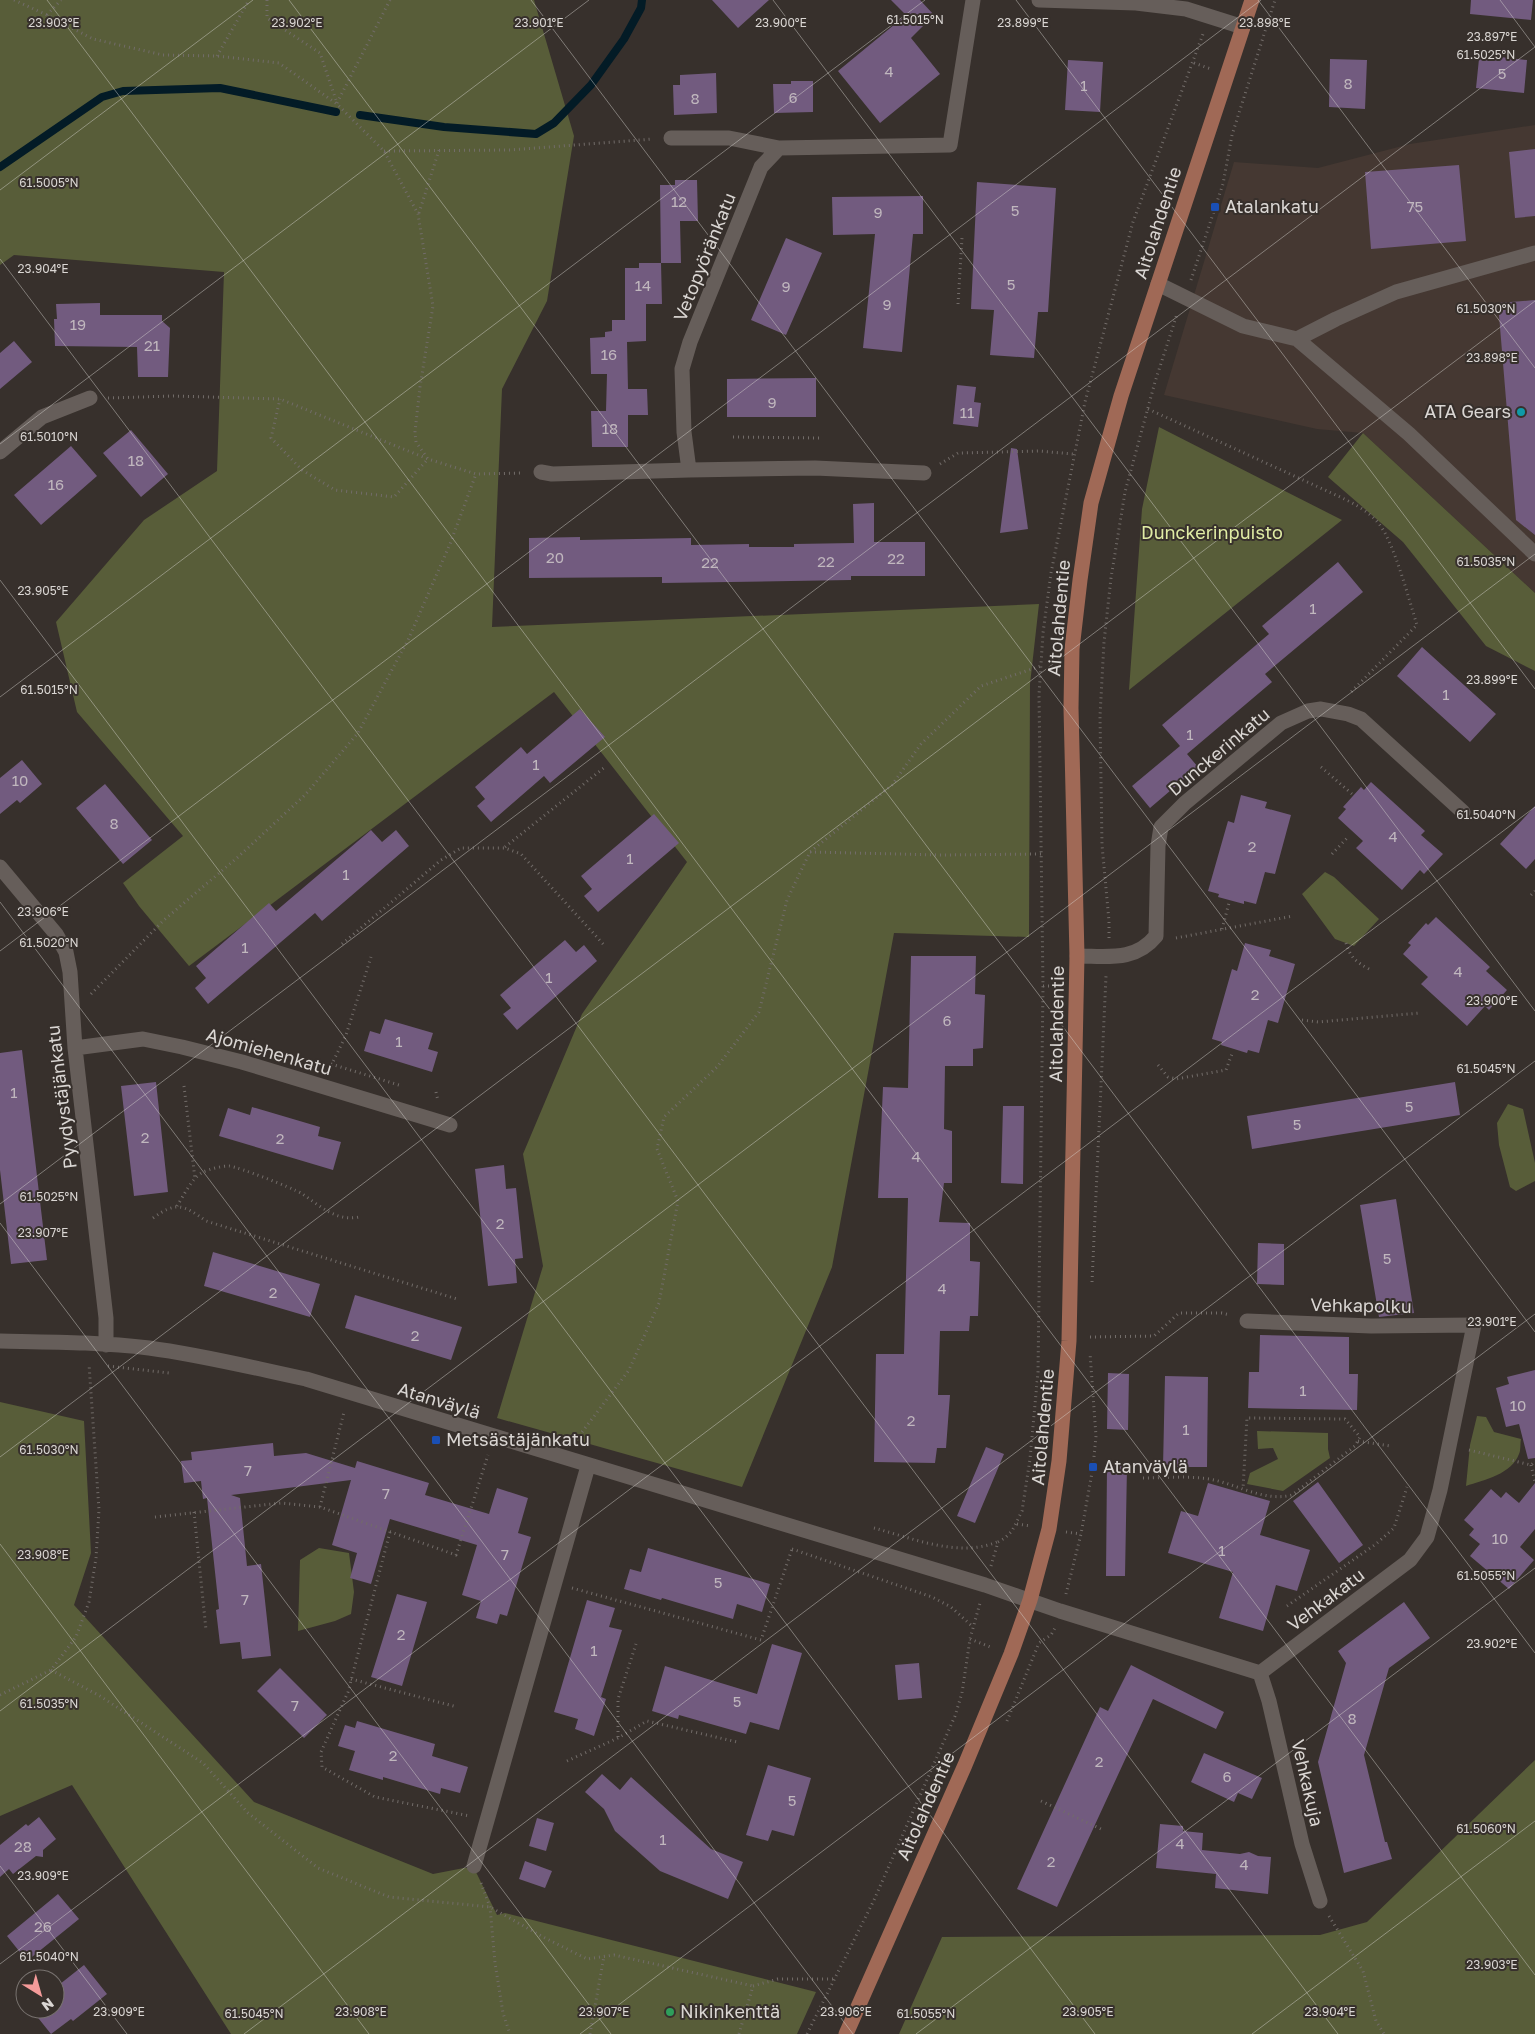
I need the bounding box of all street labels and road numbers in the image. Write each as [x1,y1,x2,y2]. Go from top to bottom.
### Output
street label: Aitolahdentie [1129,164,1186,282]
street label: Vetopyöränkatu [668,189,740,324]
street label: Aitolahdentie [1042,559,1074,677]
street label: Dunckerinkatu [1163,702,1274,800]
street label: Aitolahdentie [1044,965,1068,1083]
street label: Ajomiehenkatu [204,1023,335,1079]
street label: Pyydystäjänkatu [41,1024,81,1170]
street label: Vehkapolku [1310,1293,1412,1317]
street label: Aitolahdentie [1026,1368,1058,1486]
street label: Atanväylä [395,1377,483,1423]
street label: Vehkakatu [1283,1563,1368,1635]
street label: Vehkakuja [1287,1737,1329,1828]
street label: Aitolahdentie [891,1748,959,1863]

